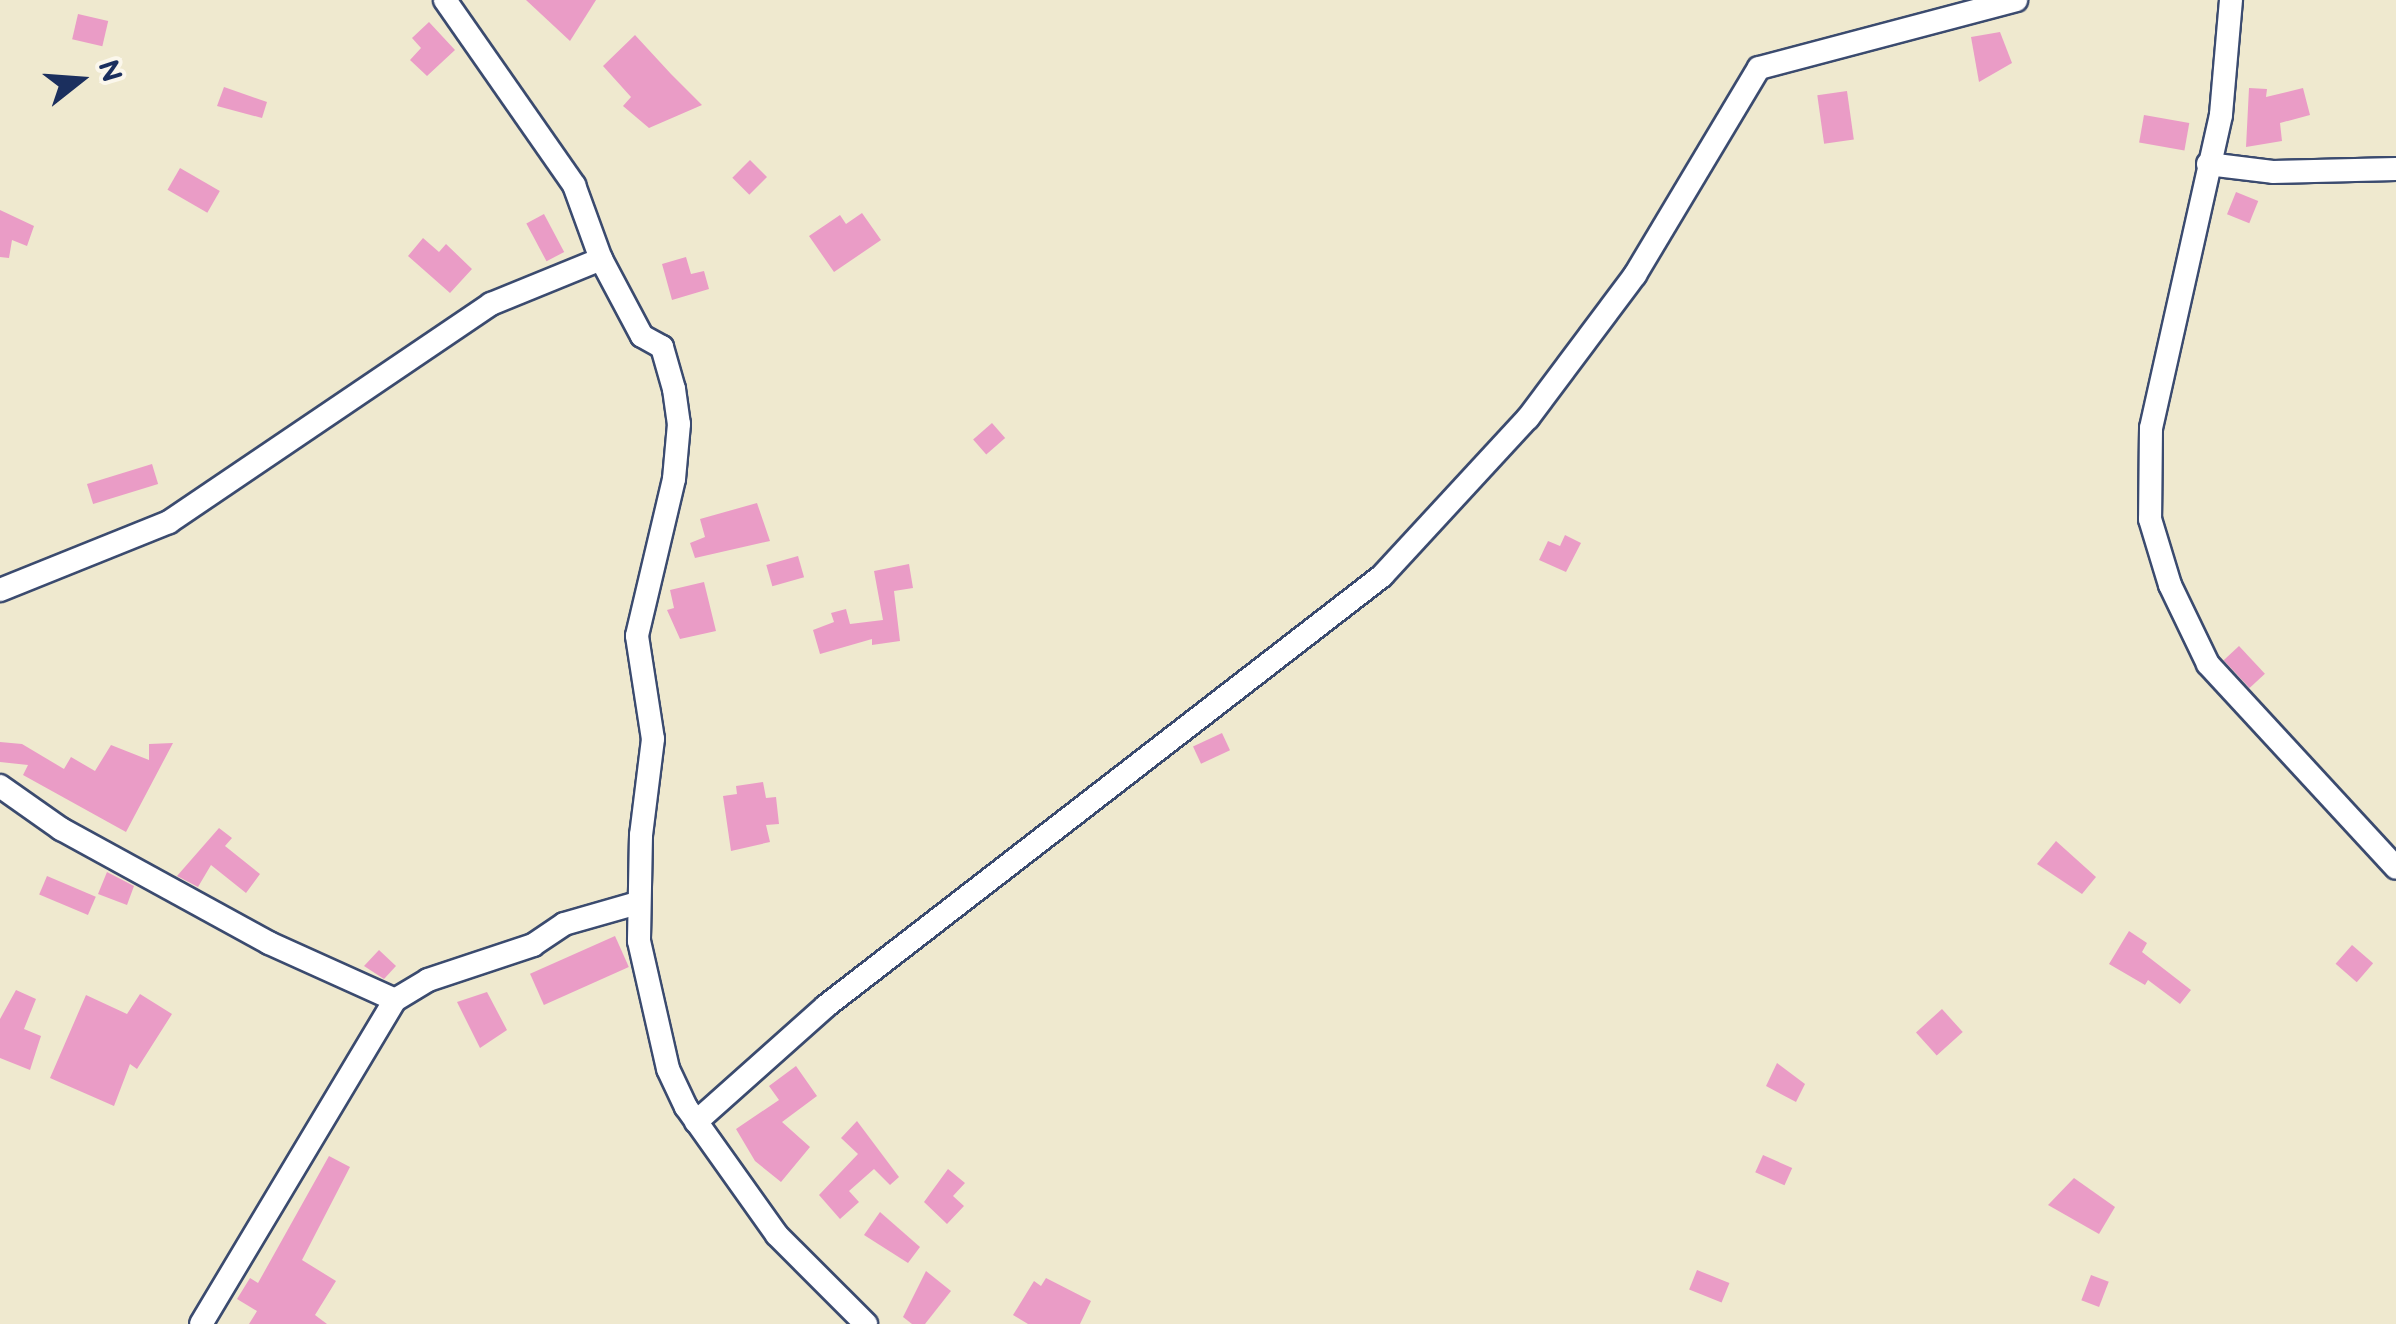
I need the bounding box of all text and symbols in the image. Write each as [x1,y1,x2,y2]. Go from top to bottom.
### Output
north arrow [30,30,130,130]
text: N [90,56,128,86]

